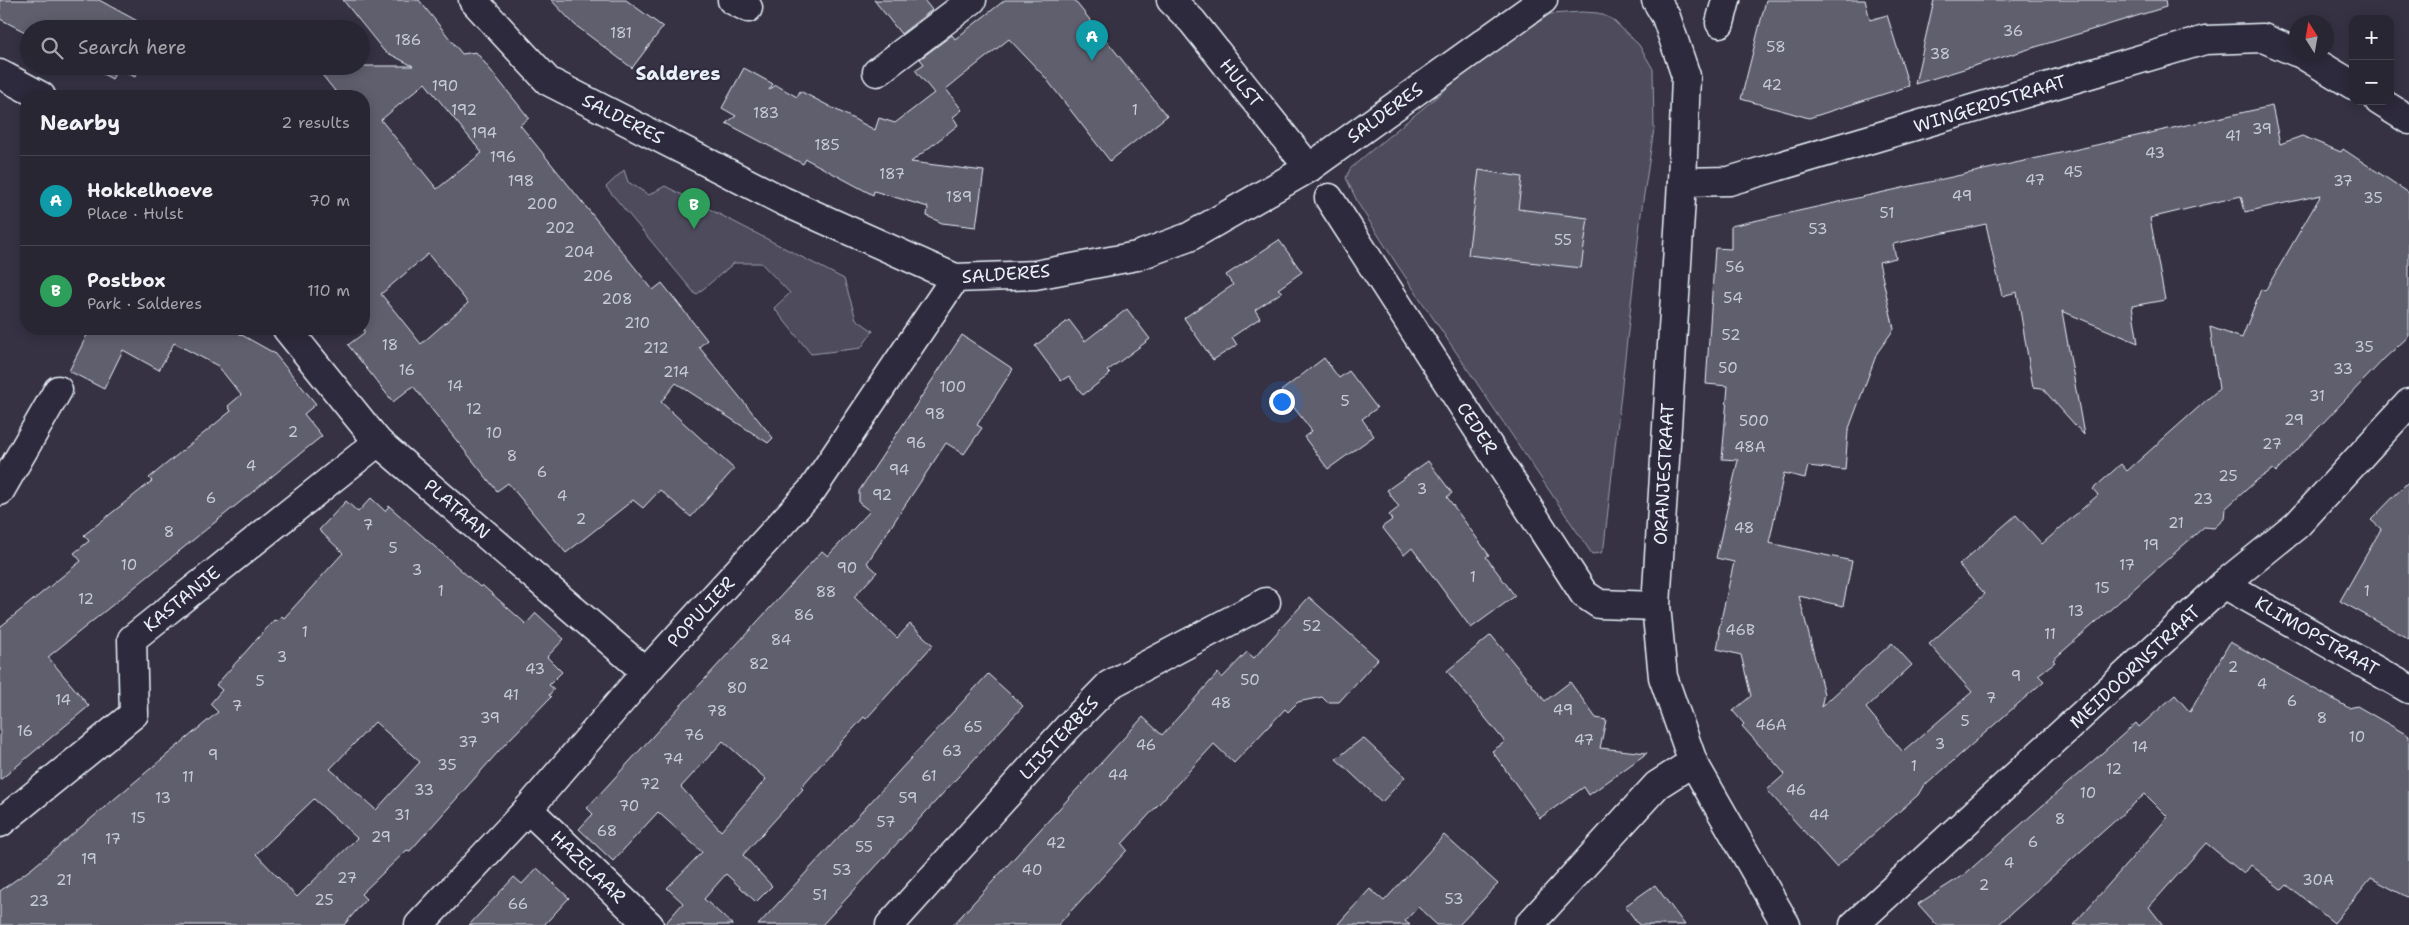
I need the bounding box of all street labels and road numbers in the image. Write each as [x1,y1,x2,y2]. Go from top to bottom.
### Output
street label: HULST [1214,54,1268,112]
street label: WINGERDSTRAAT [1911,69,2069,139]
street label: SALDERES [1342,77,1428,149]
street label: SALDERES [578,88,668,150]
street label: SALDERES [961,259,1051,289]
street label: CEDER [1451,397,1503,459]
street label: ORANJESTRAAT [1648,402,1680,546]
street label: PLATAAN [419,474,495,544]
street label: KASTANJE [139,561,225,637]
street label: POPULIER [662,571,740,653]
street label: KLIMOPSTRAAT [2251,591,2383,681]
street label: MEIDOORNSTRAAT [2064,600,2206,734]
street label: LIJSTERBES [1014,691,1104,785]
street label: HAZELAAR [545,825,631,909]

